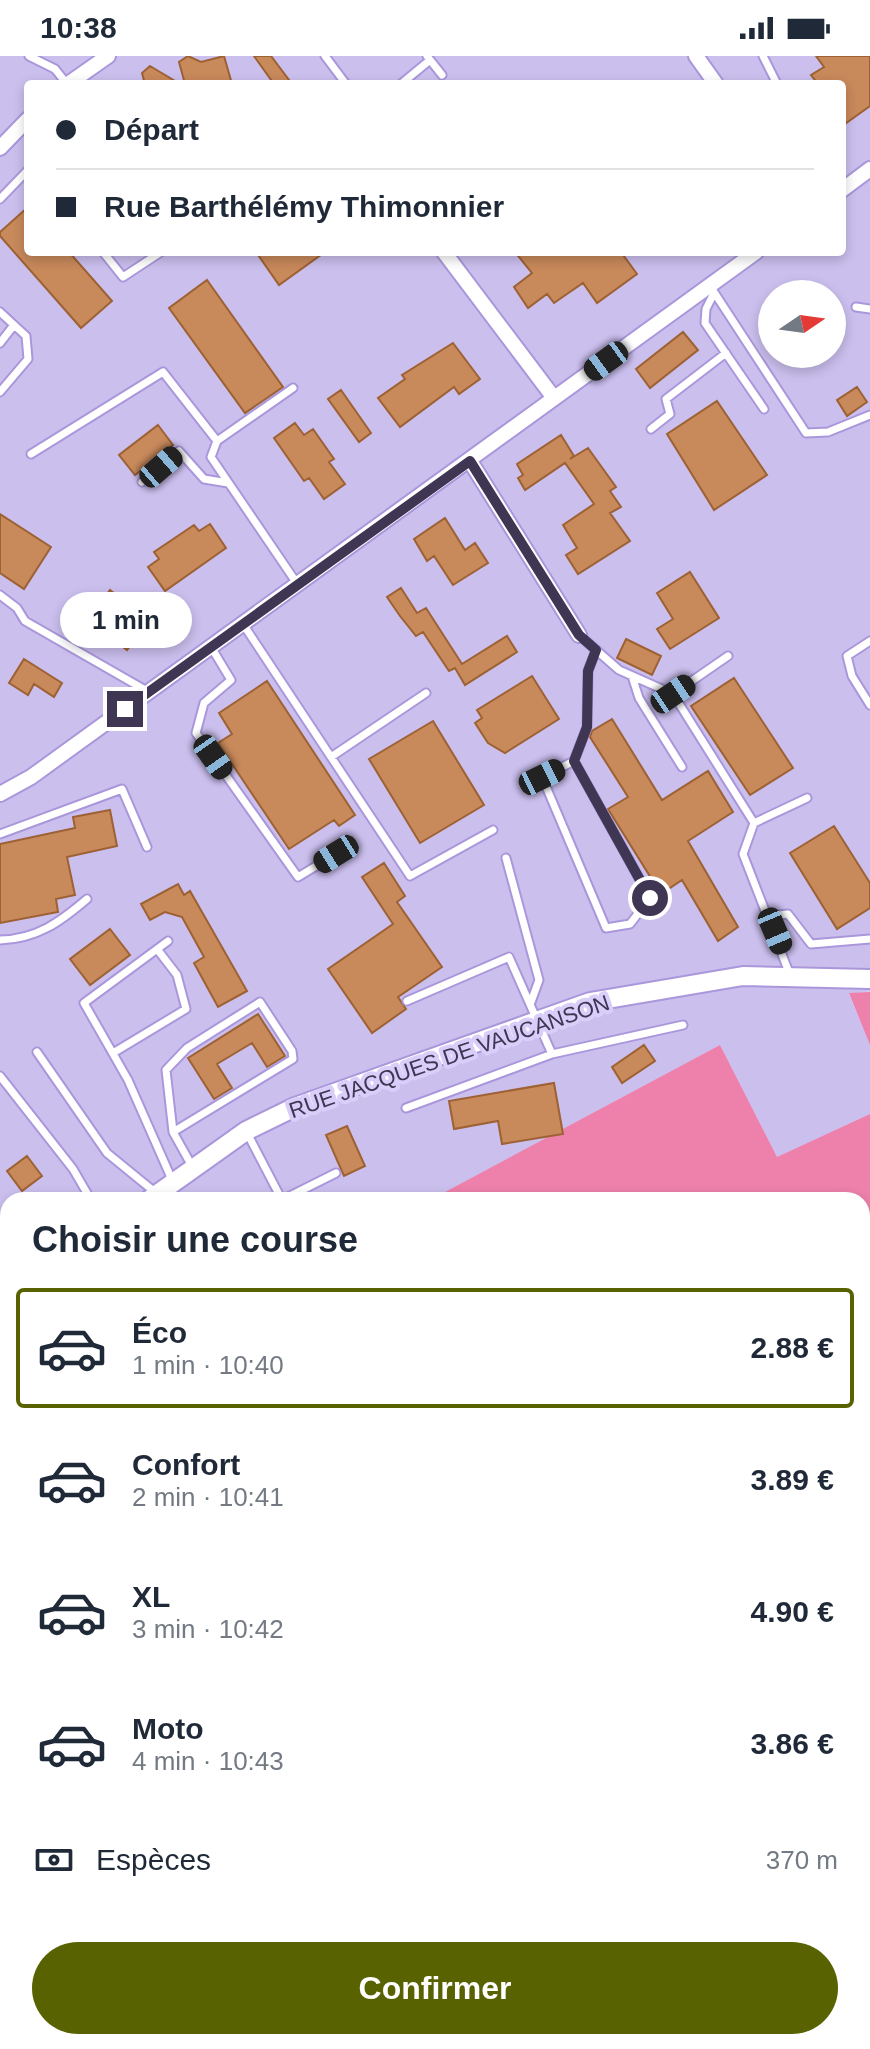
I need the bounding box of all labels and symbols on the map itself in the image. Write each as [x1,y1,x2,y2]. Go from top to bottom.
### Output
north arrow [758,280,846,368]
car [580,337,632,385]
car [135,442,187,492]
callout: 1 min [59,593,191,649]
car [646,671,700,717]
route end [107,691,143,727]
car [189,730,237,784]
car [515,756,569,798]
car [309,831,363,877]
route start [632,880,668,916]
car [755,904,795,958]
street label: RUE JACQUES DE VAUCANSON [286,990,613,1123]

